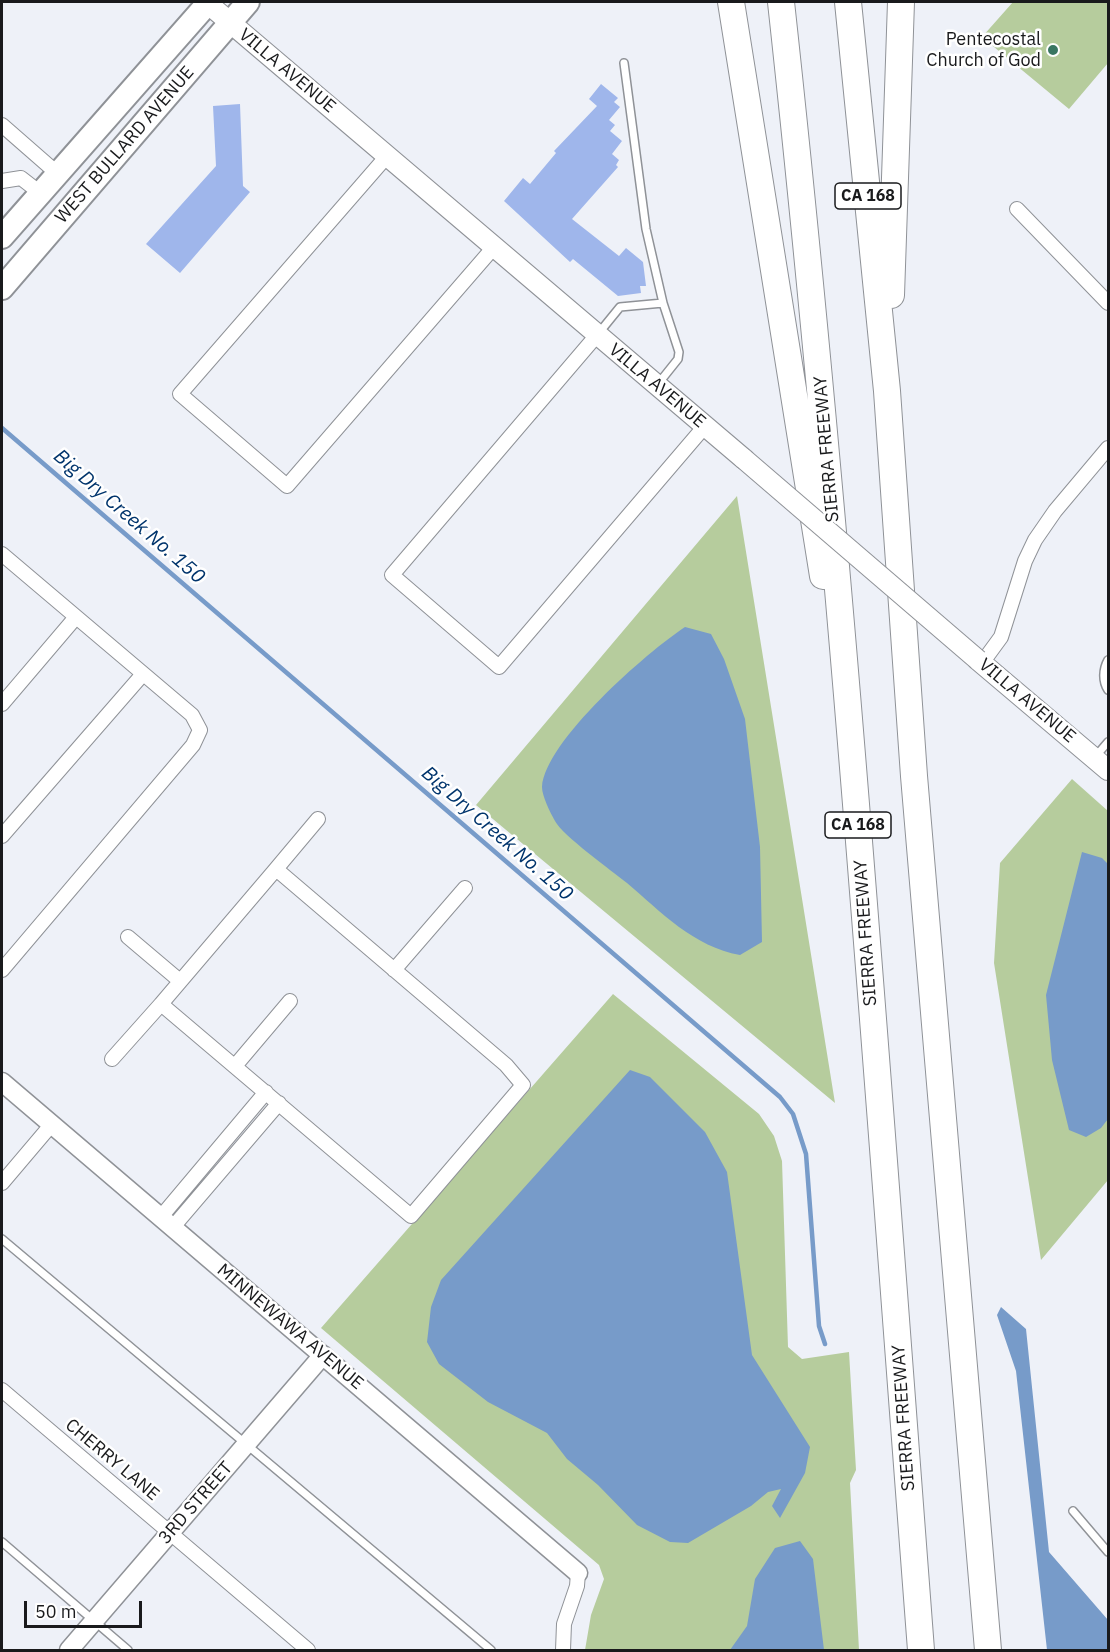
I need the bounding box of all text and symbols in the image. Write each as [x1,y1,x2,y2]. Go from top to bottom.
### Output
street label: VILLA AVENUE [234,24,340,118]
place label: Pentecostal Church of God [926,29,1041,72]
marker: Pentecostal Church of God [1046,43,1060,57]
street label: WEST BULLARD AVENUE [51,62,199,228]
road number: CA 168 [835,183,901,209]
street label: VILLA AVENUE [604,339,710,433]
street label: SIERRA FREEWAY [810,375,844,523]
water label: Big Dry Creek No. 150 [48,445,210,589]
street label: VILLA AVENUE [974,654,1080,748]
water label: Big Dry Creek No. 150 [416,762,578,906]
road number: CA 168 [825,812,891,838]
street label: SIERRA FREEWAY [850,859,882,1007]
street label: MINNEWAWA AVENUE [212,1259,368,1395]
street label: SIERRA FREEWAY [888,1344,920,1492]
street label: CHERRY LANE [61,1414,163,1506]
street label: 3RD STREET [154,1457,238,1549]
scale bar [27,1589,146,1627]
text: 50 m [35,1600,77,1623]

